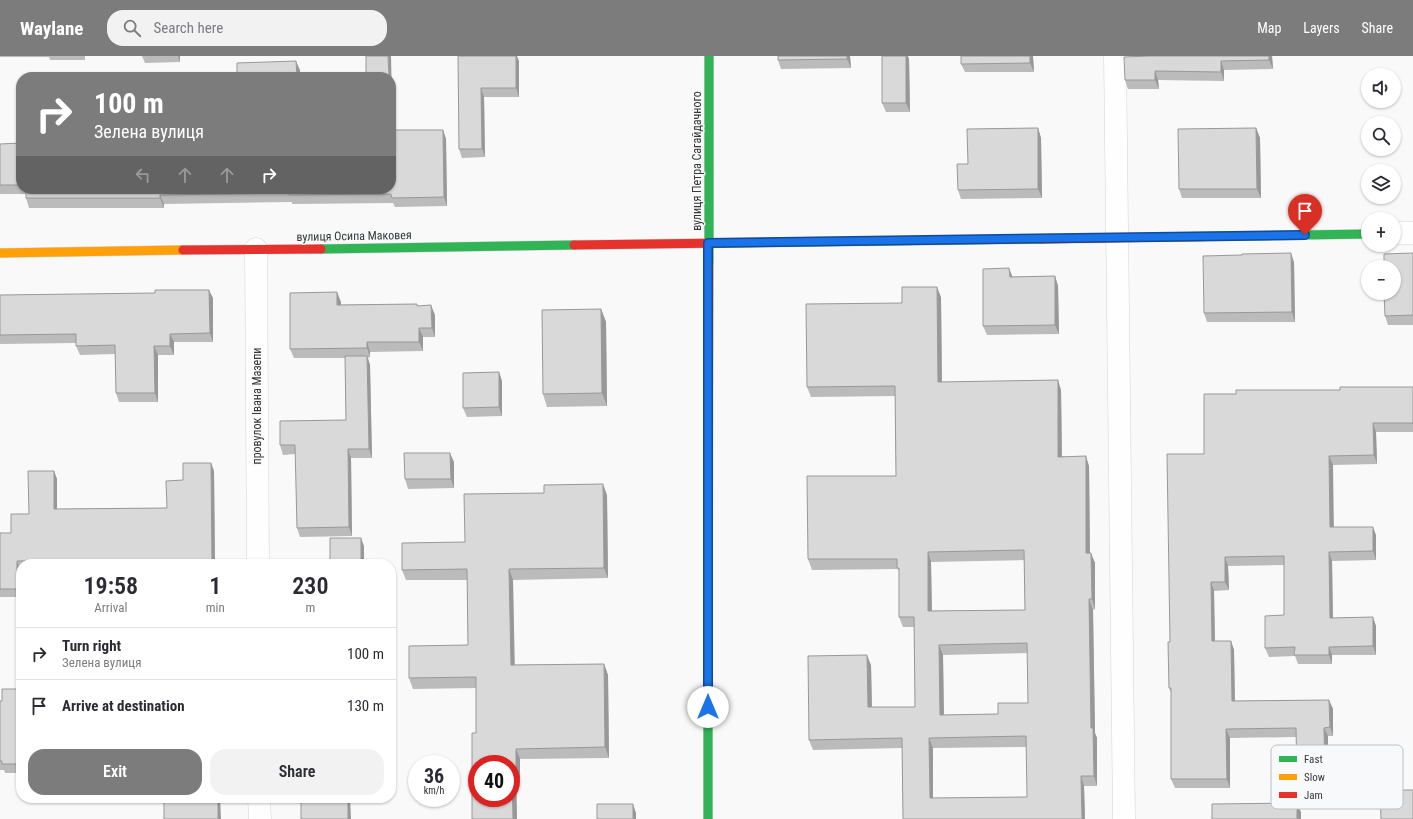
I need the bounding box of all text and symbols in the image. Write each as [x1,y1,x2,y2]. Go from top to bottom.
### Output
search box [107,10,387,46]
text: Waylane [20,17,83,40]
icon: search [121,17,143,39]
text: Search here [153,19,223,37]
text: Map [1257,20,1281,36]
text: Layers [1303,20,1340,36]
text: Share [1362,20,1393,36]
map controls [1361,68,1401,300]
button: sound [1361,68,1401,108]
text: 100 m [94,87,164,120]
icon: right [28,88,80,140]
street label: вулиця Петра Сагайдачного [690,91,704,231]
button: search [1361,116,1401,156]
text: Зелена вулиця [94,121,204,142]
icon: left [132,164,154,186]
icon: ahead [174,164,196,186]
icon: ahead [216,164,238,186]
icon: right [258,164,280,186]
button: layers [1361,164,1401,204]
pin [1288,194,1322,235]
icon: arrive [1294,200,1316,222]
button: + [1361,212,1401,252]
street label: вулиця Осипа Маковея [296,228,412,244]
button: − [1361,260,1401,300]
street label: провулок Івана Мазепи [250,348,264,464]
text: 19:58 [84,572,138,600]
text: 1 [209,572,221,600]
text: 230 [292,572,328,600]
text: Arrival [94,600,127,615]
text: min [206,600,225,615]
text: m [305,600,315,615]
text: Turn right [62,637,121,655]
icon: right [28,643,50,665]
text: 100 m [347,645,384,663]
text: Зелена вулиця [62,655,141,670]
position arrow [687,686,729,728]
icon: arrive [28,695,50,717]
text: Arrive at destination [62,697,185,715]
text: 130 m [347,697,384,715]
legend [1271,745,1403,809]
button: Exit [28,749,202,795]
button: Share [210,749,384,795]
text: Fast [1304,753,1323,766]
speed limit sign: 40 [468,755,520,807]
text: 36 [424,764,444,788]
text: Slow [1304,771,1325,784]
text: km/h [424,785,444,796]
text: Jam [1304,789,1323,802]

